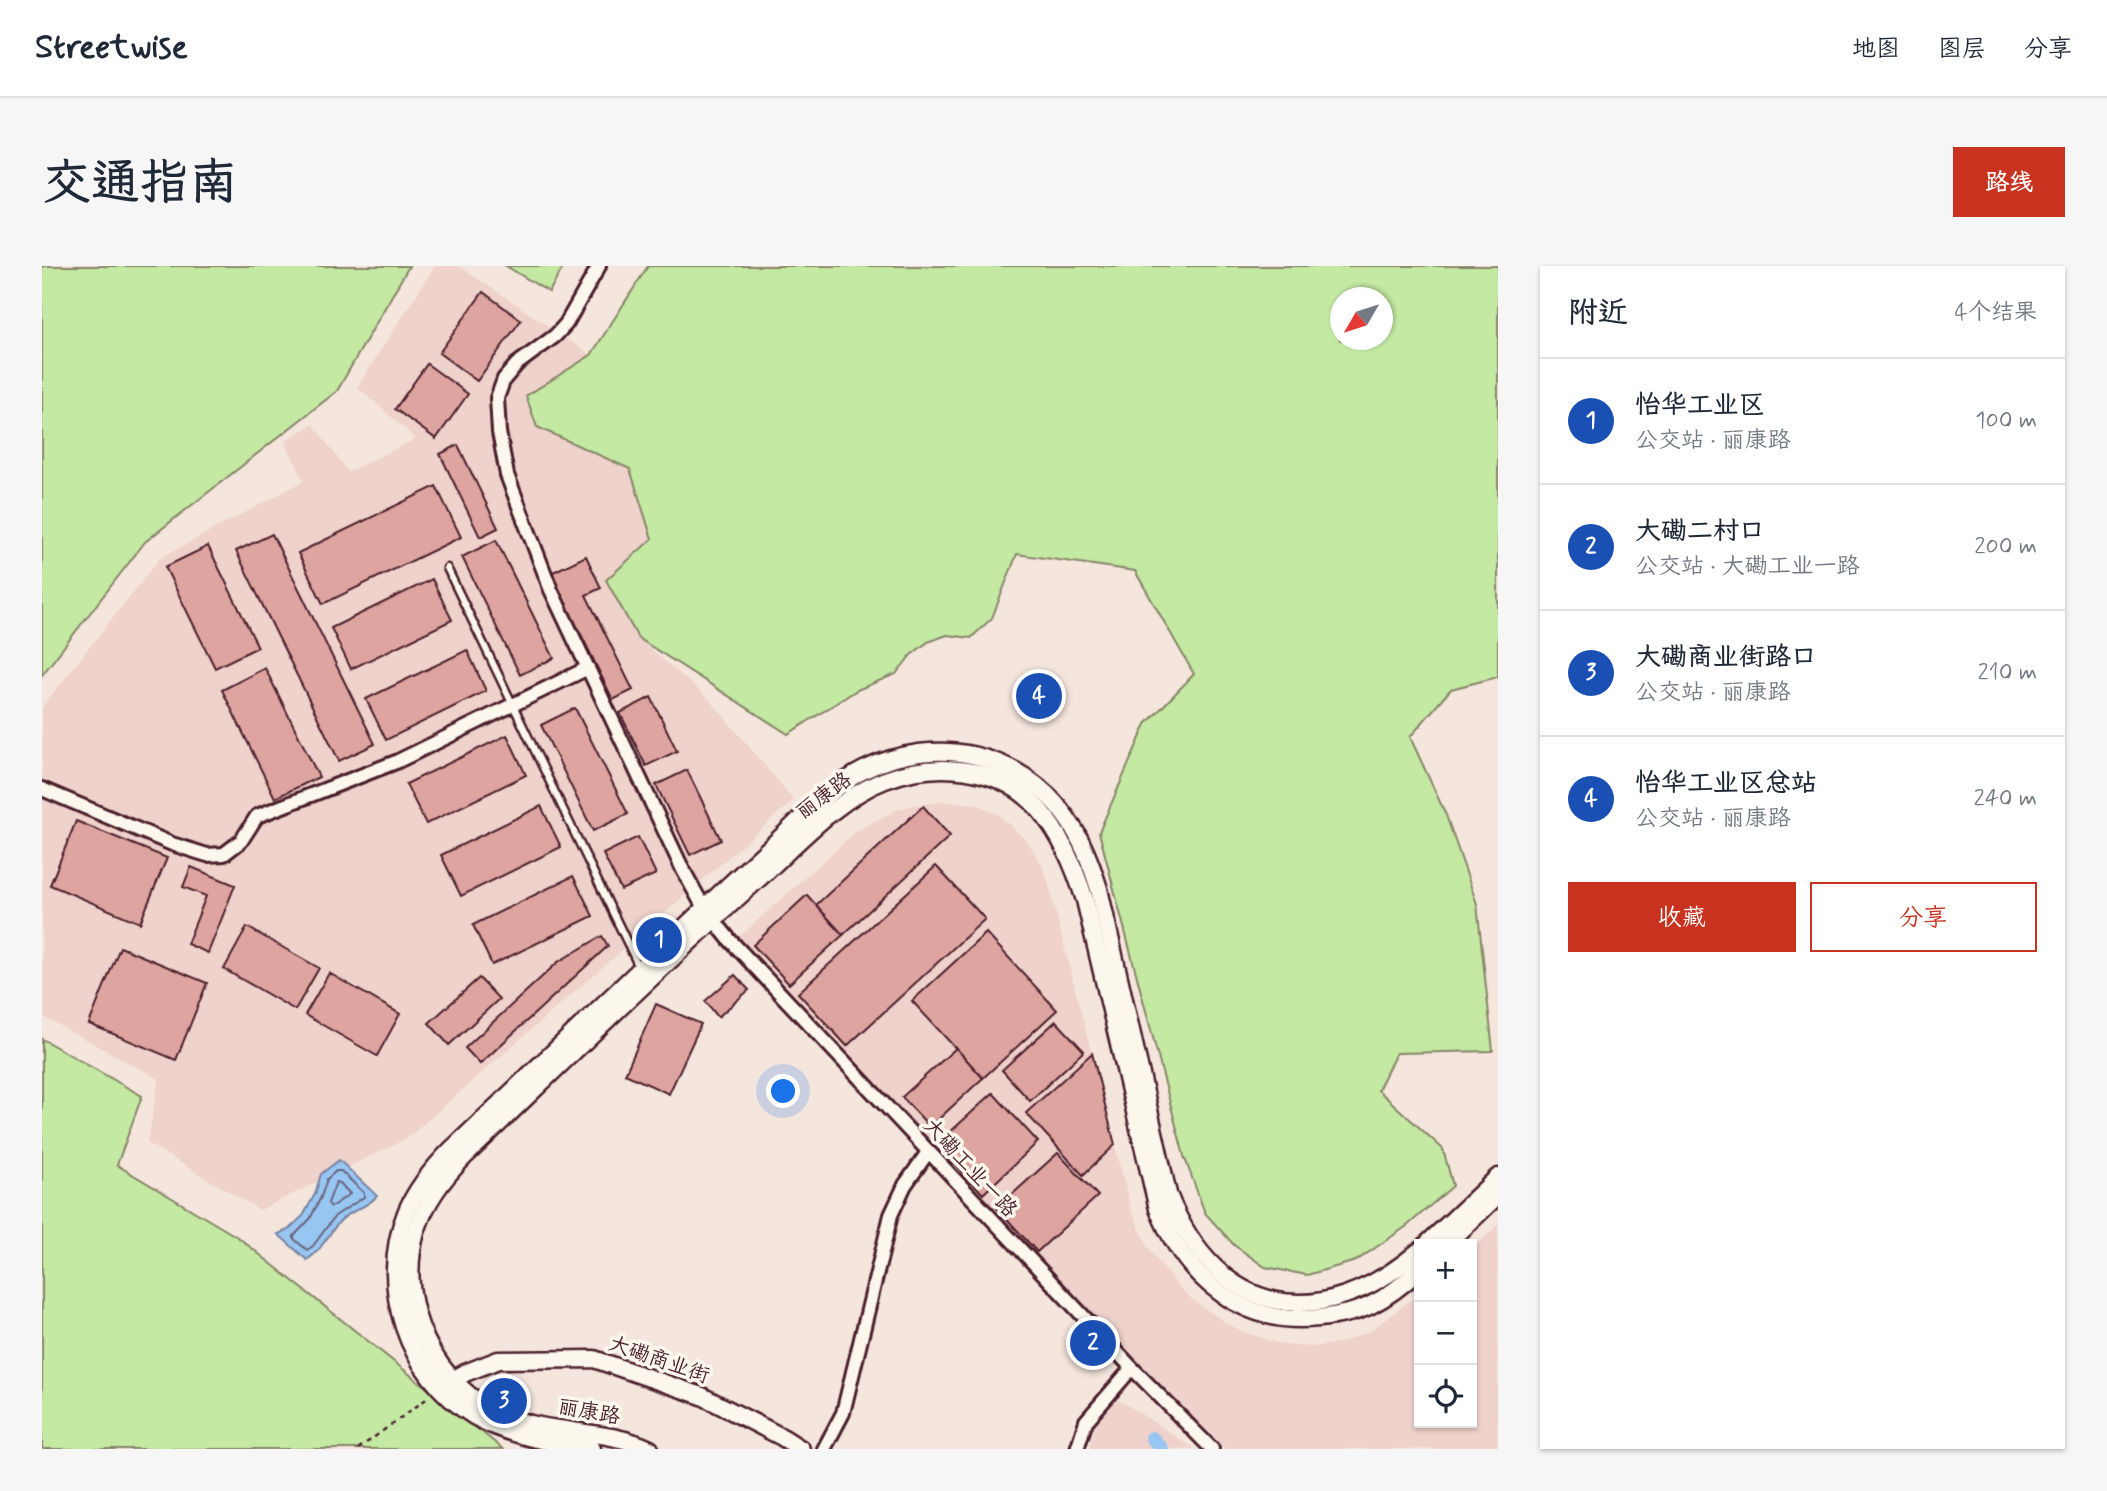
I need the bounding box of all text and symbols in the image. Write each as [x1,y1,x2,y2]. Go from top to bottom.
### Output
text: Streetwise [35,26,188,70]
text: 地图 [1852,34,1900,65]
text: 图层 [1938,34,1986,65]
text: 分享 [2024,34,2072,65]
button: 路线 [1953,147,2065,217]
text: 交通指南 [42,152,238,217]
north arrow [1330,287,1393,350]
text: 附近 [1568,294,1628,333]
text: 4个结果 [1955,298,2037,328]
text: 怡华工业区 [1635,389,1765,423]
text: 1 [1586,406,1596,436]
text: 100 m [1975,406,2037,436]
text: 公交站 · 丽康路 [1635,426,1791,456]
text: 大磡二村口 [1635,515,1765,549]
text: 2 [1585,532,1597,562]
text: 200 m [1974,532,2037,562]
text: 公交站 · 大磡工业一路 [1635,552,1860,582]
text: 大磡商业街路口 [1635,641,1817,675]
text: 3 [1586,658,1596,688]
text: 210 m [1977,658,2037,688]
pin: 4 [1016,670,1062,722]
text: 公交站 · 丽康路 [1635,678,1791,708]
street label: 丽康路 [790,766,858,826]
text: 怡华工业区总站 [1635,767,1817,801]
text: 4 [1584,784,1598,814]
text: 240 m [1973,784,2037,814]
text: 公交站 · 丽康路 [1635,804,1791,834]
button: 收藏 [1568,882,1796,952]
button: 分享 [1810,882,2037,952]
pin: 1 [636,914,682,966]
your location [766,1074,800,1108]
street label: 大磡工业一路 [917,1112,1023,1224]
map controls [1414,1239,1477,1428]
button: + [1414,1239,1477,1302]
button: − [1414,1302,1477,1365]
pin: 2 [1070,1317,1116,1369]
street label: 大磡商业街 [605,1330,713,1390]
button: locate [1414,1365,1477,1428]
pin: 3 [481,1375,527,1427]
street label: 丽康路 [556,1393,622,1431]

